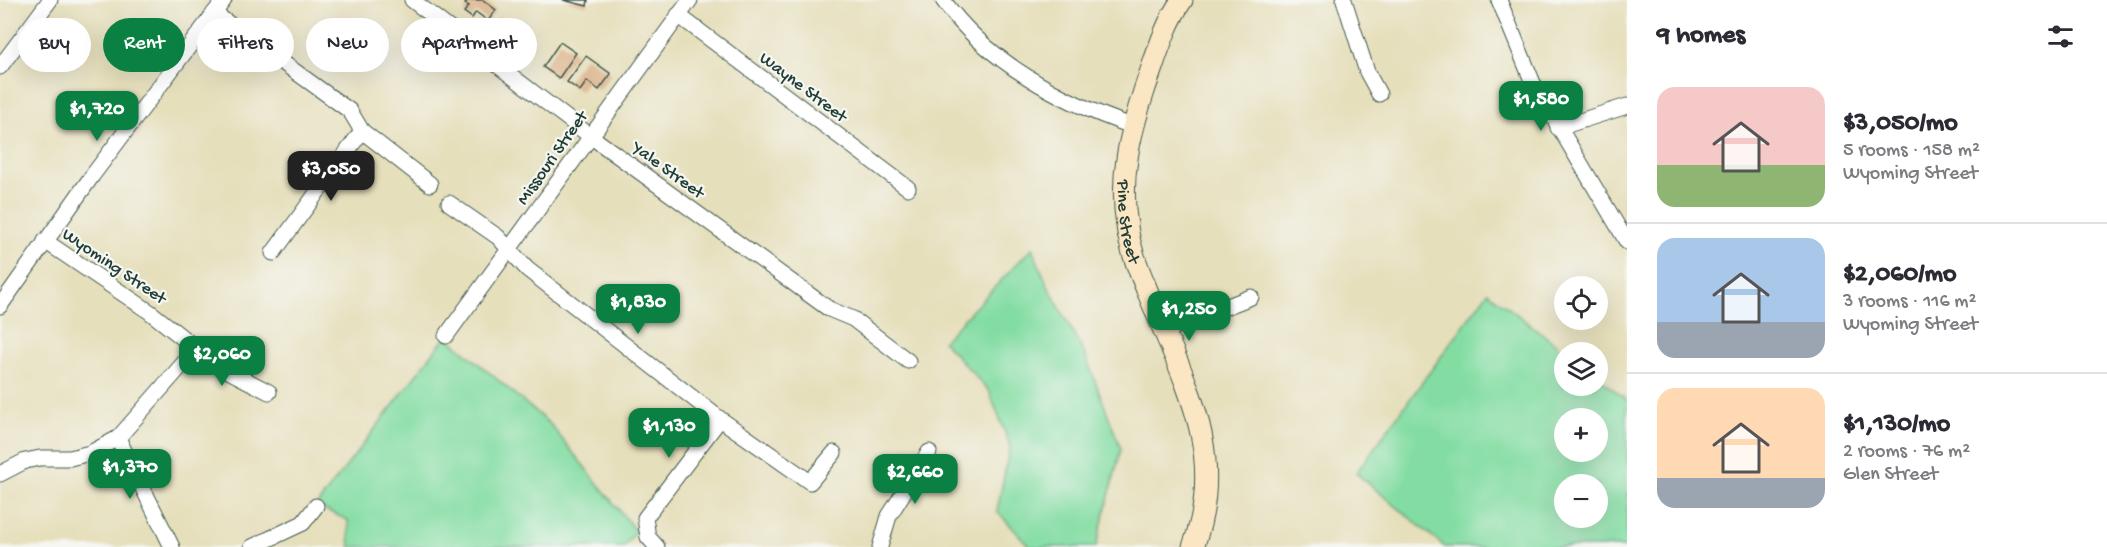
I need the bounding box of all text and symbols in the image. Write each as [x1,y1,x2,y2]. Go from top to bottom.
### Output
chip: Buy [18,18,91,72]
chip: Rent [103,18,185,72]
chip: Filters [197,18,294,72]
chip: New [306,18,389,72]
chip: Apartment [401,18,537,72]
icon: filters [2044,20,2077,53]
text: 9 homes [1657,21,1745,52]
street label: Wayne Street [755,48,852,129]
pin: $1,580 [1492,81,1590,132]
text: $1,580 [1513,89,1569,112]
pin: $1,720 [48,91,146,142]
text: $1,720 [70,99,124,122]
street label: Missouri Street [513,106,594,209]
text: $3,050/mo [1843,109,1958,140]
icon: home [1705,111,1777,183]
street label: Yale Street [626,137,709,205]
text: 5 rooms · 158 m² [1843,140,1980,163]
pin: $3,050 [282,151,380,202]
text: $3,050 [302,159,360,182]
text: Wyoming Street [1843,163,1978,186]
street label: Pine Street [1111,178,1144,268]
street label: Wyoming Street [57,224,171,311]
text: $2,060/mo [1843,260,1957,291]
icon: home [1705,262,1777,334]
map controls [1554,276,1608,528]
button: locate [1554,276,1608,330]
pin: $1,830 [589,284,687,335]
pin: $1,250 [1140,291,1238,342]
text: 3 rooms · 116 m² [1843,291,1976,314]
text: $1,830 [610,292,666,315]
text: $1,250 [1161,299,1217,322]
text: Wyoming Street [1843,314,1978,337]
pin: $2,060 [173,336,271,387]
button: layers [1554,342,1608,396]
text: $2,060 [193,344,251,367]
pin: $1,130 [620,408,718,459]
button: + [1554,408,1608,462]
text: $1,130/mo [1843,410,1950,441]
icon: home [1705,412,1777,484]
text: $1,130 [642,416,696,439]
text: 2 rooms · 76 m² [1843,441,1970,464]
pin: $1,370 [81,449,179,500]
pin: $2,660 [866,454,964,505]
text: $1,370 [102,457,158,480]
text: $2,660 [887,462,943,485]
text: Glen Street [1843,464,1938,487]
button: − [1554,474,1608,528]

